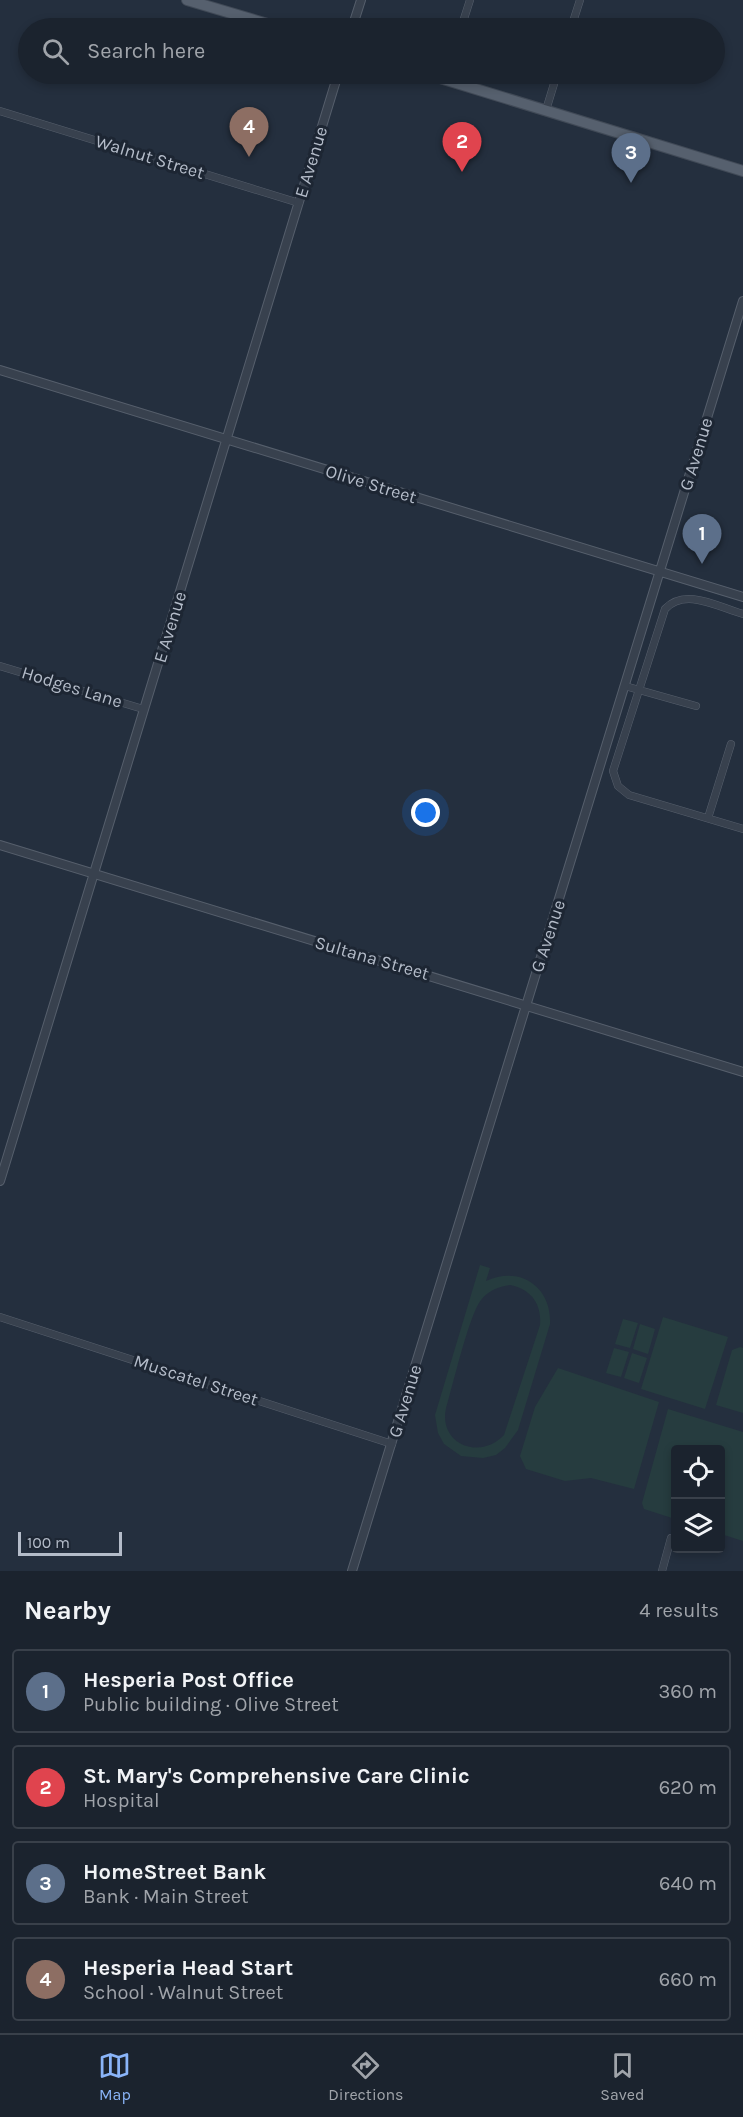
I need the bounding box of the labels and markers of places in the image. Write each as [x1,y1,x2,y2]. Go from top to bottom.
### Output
pin: 4 [230,108,268,157]
pin: 2 [442,122,482,172]
pin: 3 [612,134,650,183]
pin: 1 [682,514,722,564]

